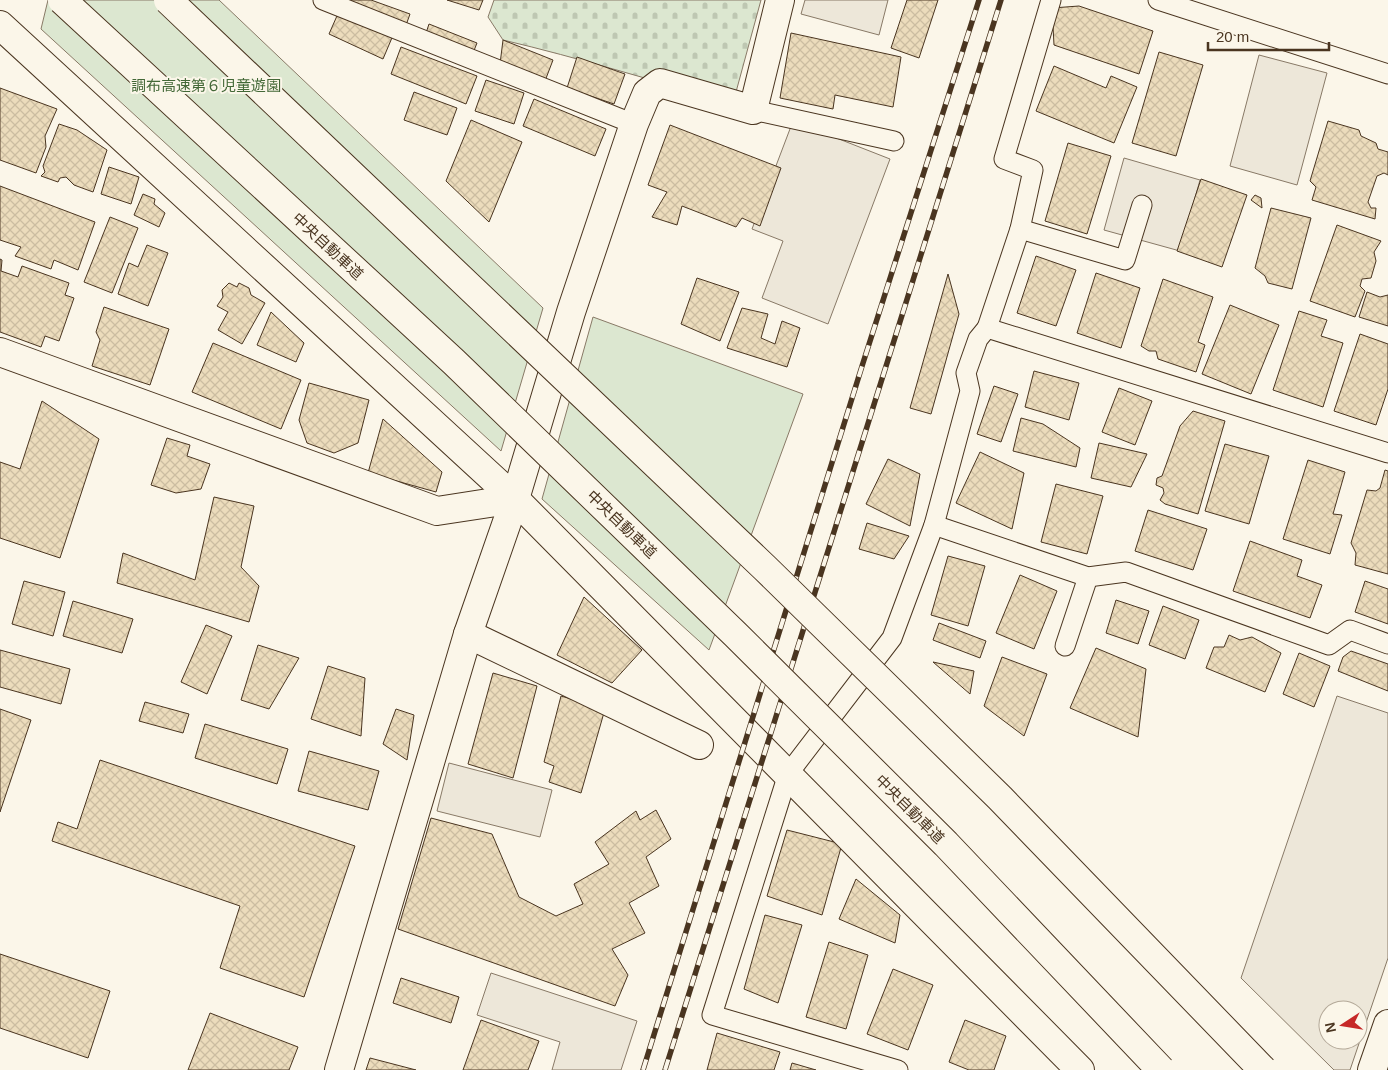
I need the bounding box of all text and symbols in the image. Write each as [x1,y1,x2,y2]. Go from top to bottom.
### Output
scale bar [1208,20,1329,52]
text: 20 m [1216,28,1249,45]
park label: 調布高速第６児童遊園 [131,77,281,94]
street label: 中央自動車道 [289,209,367,283]
street label: 中央自動車道 [584,487,660,561]
street label: 中央自動車道 [872,771,948,847]
north arrow [1318,1000,1368,1050]
text: N [1321,1021,1339,1034]

